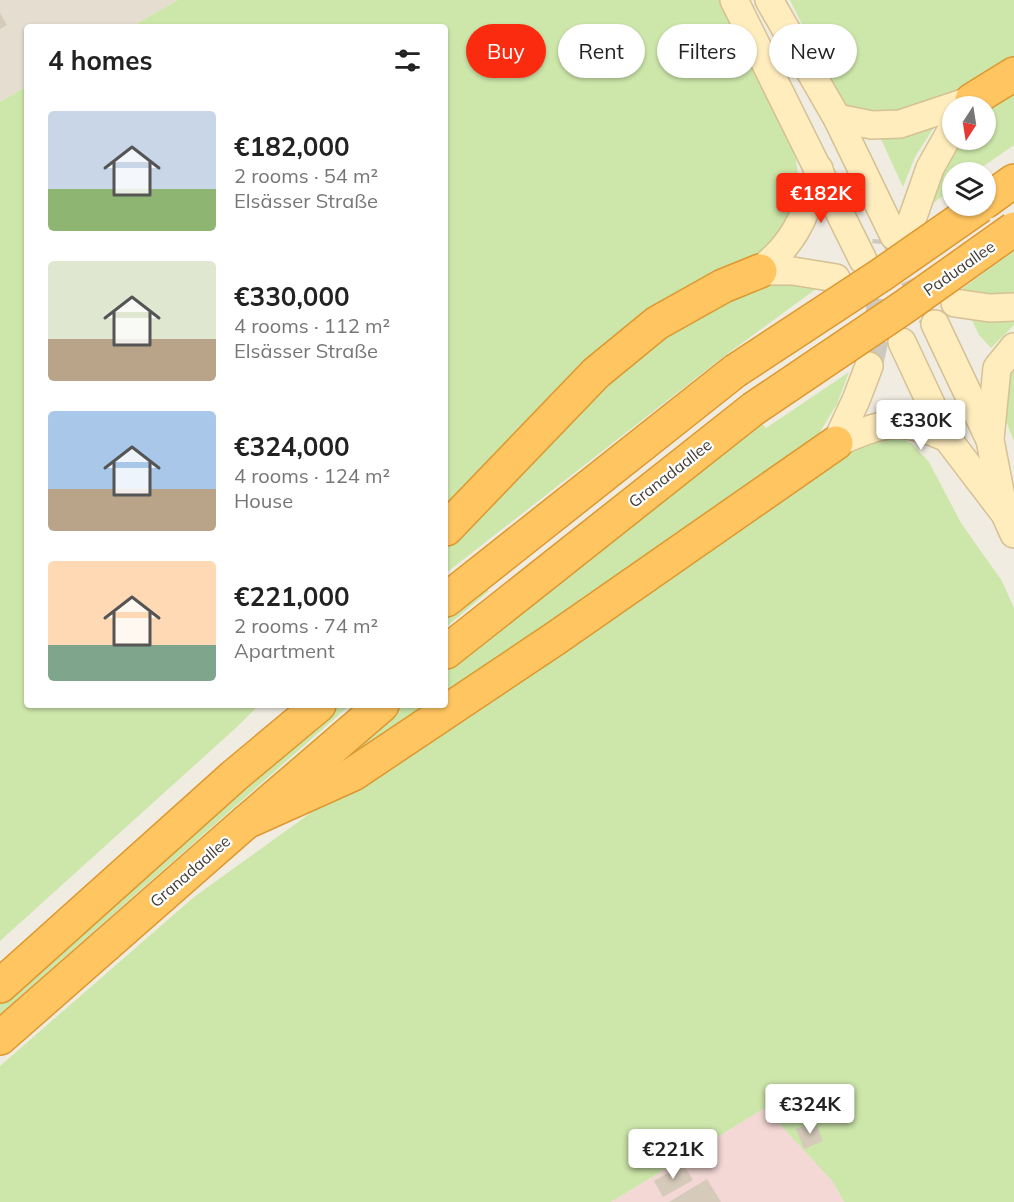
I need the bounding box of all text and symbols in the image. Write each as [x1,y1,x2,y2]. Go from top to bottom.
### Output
chip: Buy [466,24,546,78]
chip: Rent [558,24,645,78]
chip: Filters [657,24,757,78]
chip: New [769,24,857,78]
text: 4 homes [48,44,152,77]
icon: filters [391,44,424,77]
north arrow [942,96,996,150]
map controls [942,96,996,216]
text: €182,000 [234,130,350,163]
icon: home [96,135,168,207]
button: layers [942,162,996,216]
text: 2 rooms · 54 m² [234,163,378,188]
pin: €182K [779,173,863,224]
text: €182K [790,180,852,205]
text: Elsässer Straße [234,188,378,213]
street label: Paduaallee [919,236,999,300]
text: €330,000 [234,280,350,313]
icon: home [96,285,168,357]
text: 4 rooms · 112 m² [234,313,390,338]
text: Elsässer Straße [234,338,378,363]
pin: €330K [879,400,963,451]
text: €330K [890,407,952,432]
text: €324,000 [234,430,350,463]
street label: Granadaallee [625,434,715,512]
icon: home [96,435,168,507]
text: 4 rooms · 124 m² [234,463,390,488]
text: House [234,488,293,513]
text: €221,000 [234,580,350,613]
icon: home [96,585,168,657]
text: 2 rooms · 74 m² [234,613,378,638]
text: Apartment [234,638,335,663]
street label: Granadaallee [146,831,234,911]
pin: €324K [768,1084,852,1135]
text: €324K [779,1091,841,1116]
pin: €221K [631,1129,715,1180]
text: €221K [642,1136,704,1161]

